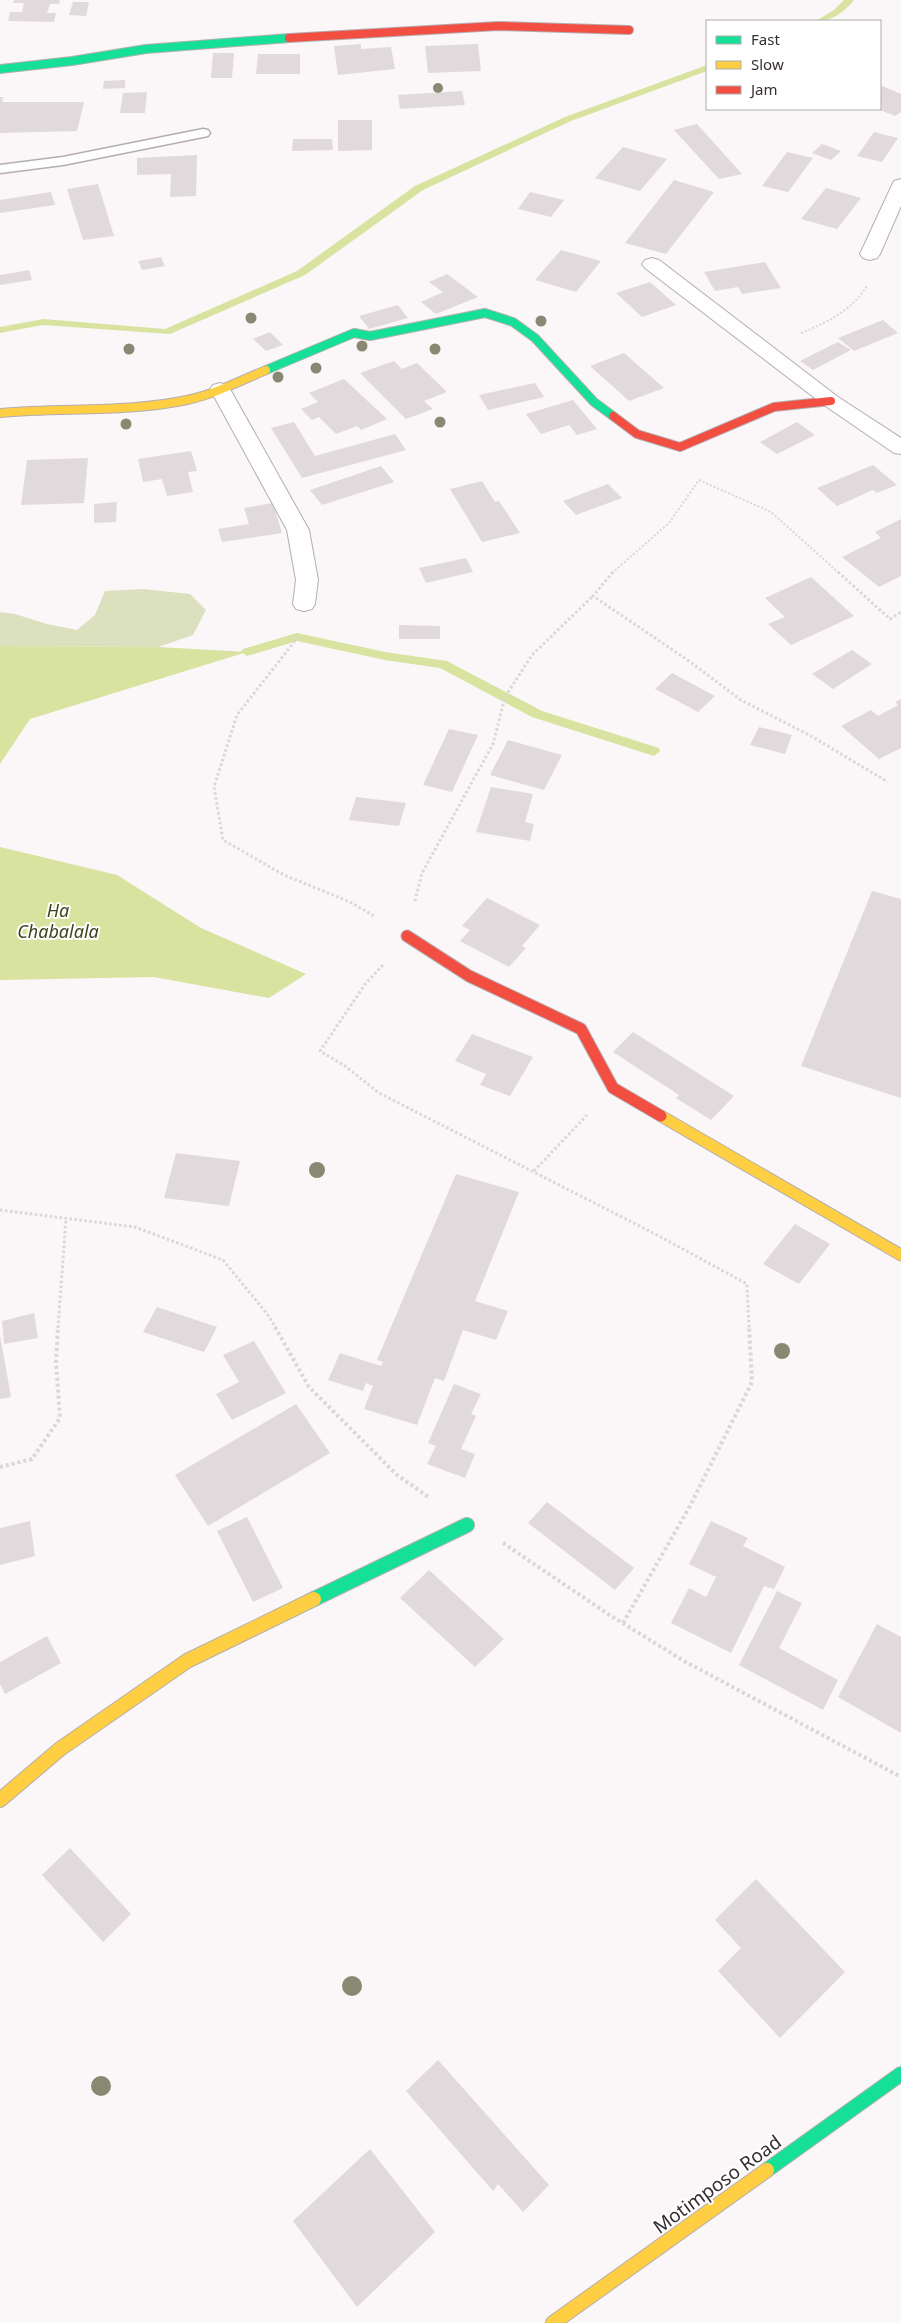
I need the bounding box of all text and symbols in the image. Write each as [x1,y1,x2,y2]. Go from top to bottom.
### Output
legend [706,20,881,110]
text: Fast [751,29,780,49]
text: Slow [751,54,784,74]
text: Jam [749,79,778,99]
water label: Ha Chabalala [17,898,99,943]
street label: Motimposo Road [648,2129,786,2239]

